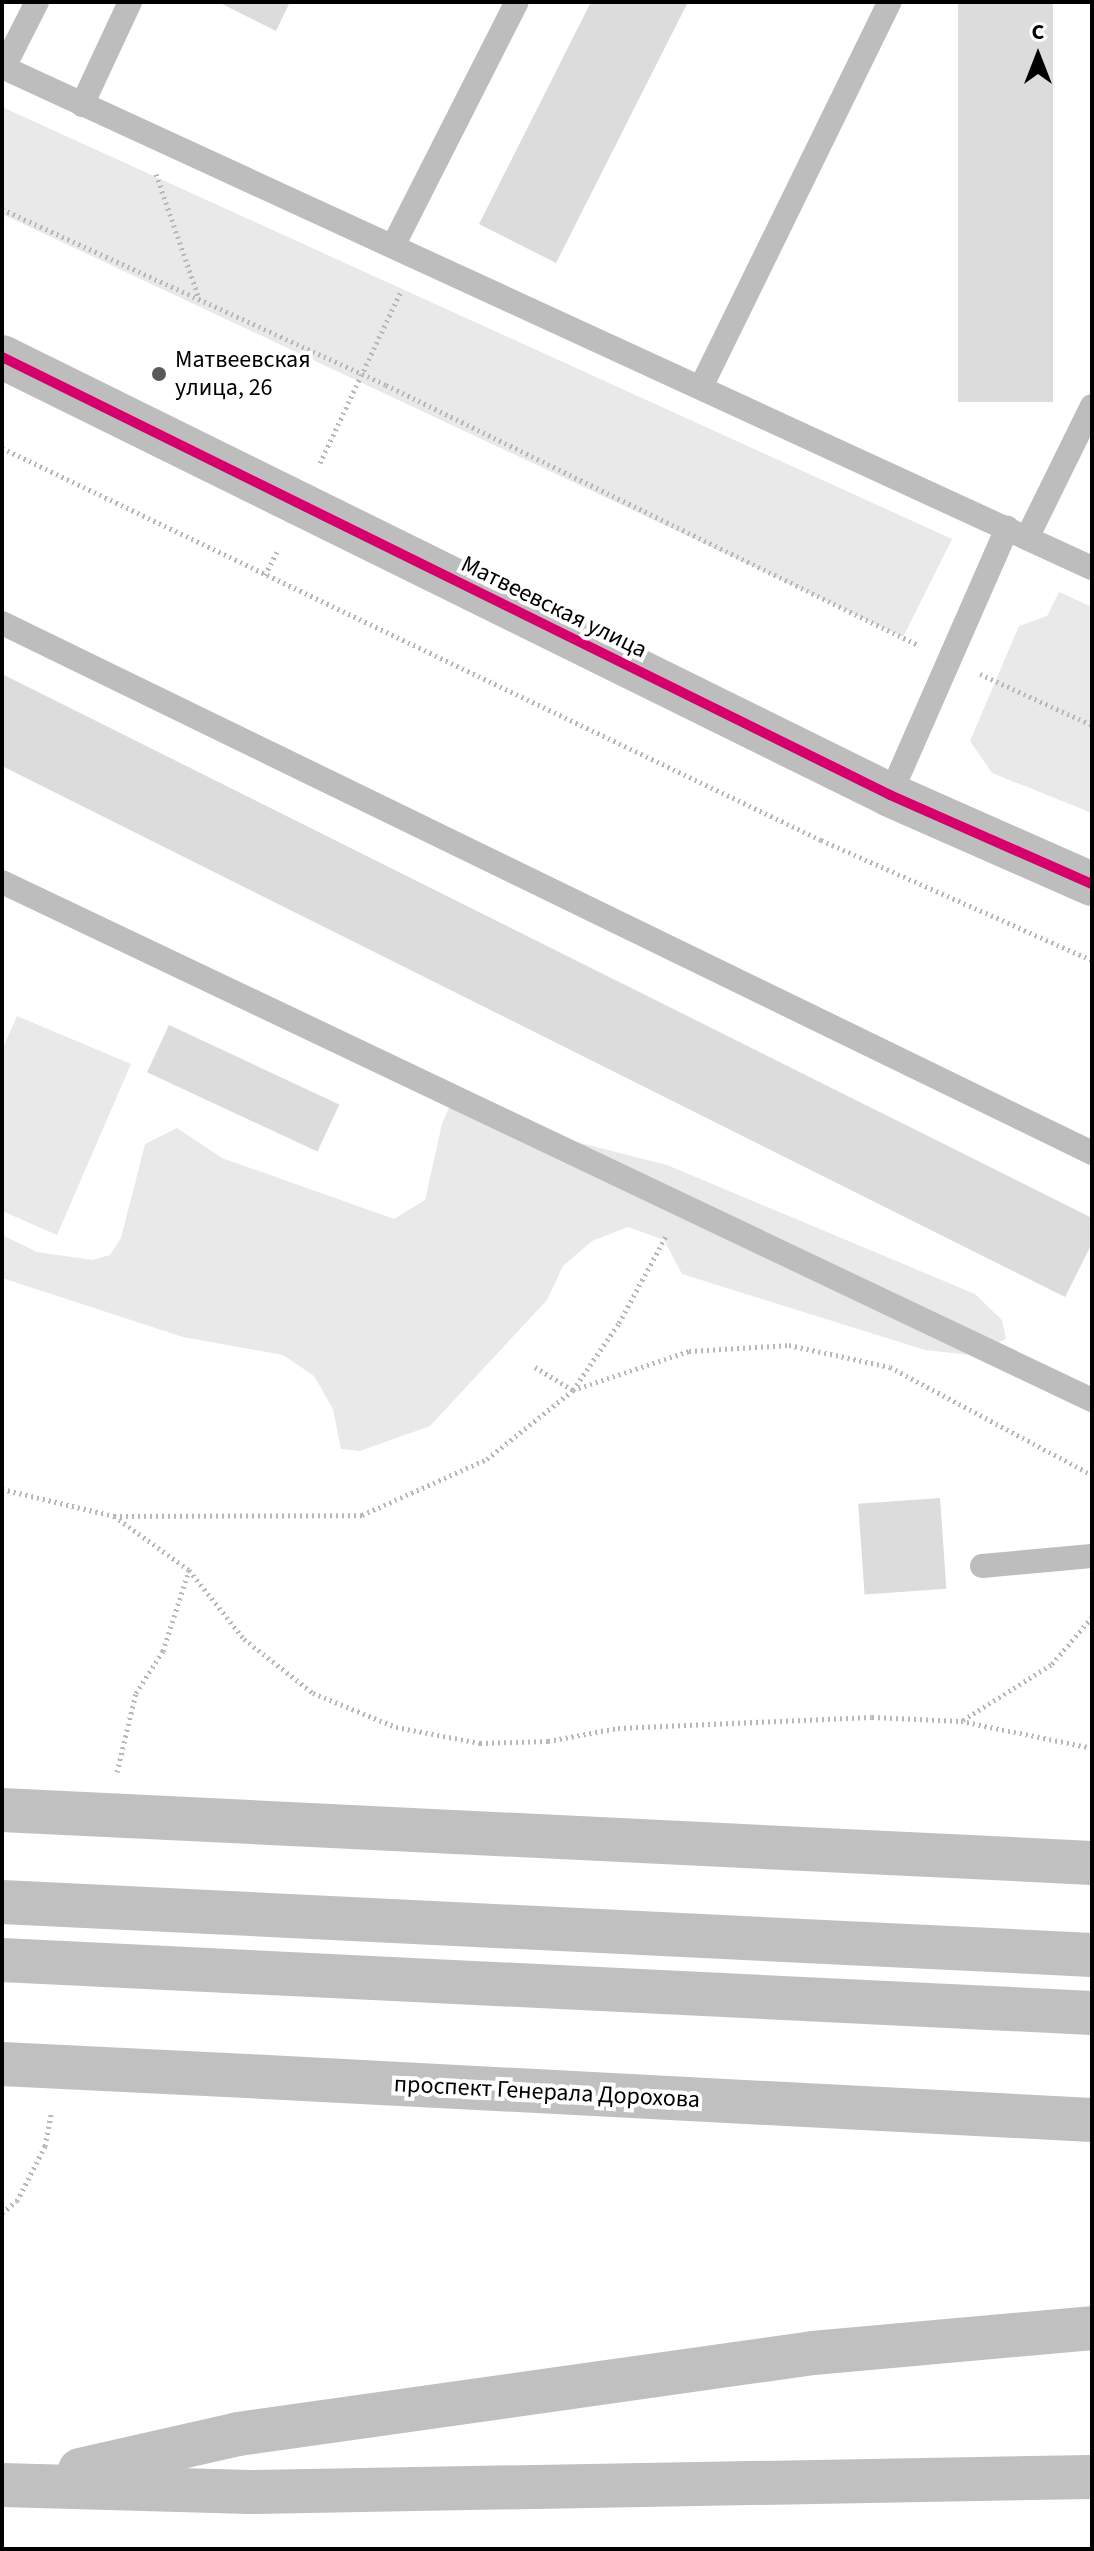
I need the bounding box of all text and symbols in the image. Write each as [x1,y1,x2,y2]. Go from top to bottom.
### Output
north arrow [998,16,1078,96]
text: С [1032,16,1044,48]
place label: Матвеевская улица, 26 [175,346,310,402]
marker: Матвеевская улица, 26 [150,365,168,383]
street label: Матвеевская улица [456,550,652,664]
street label: проспект Генерала Дорохова [393,2070,701,2114]

